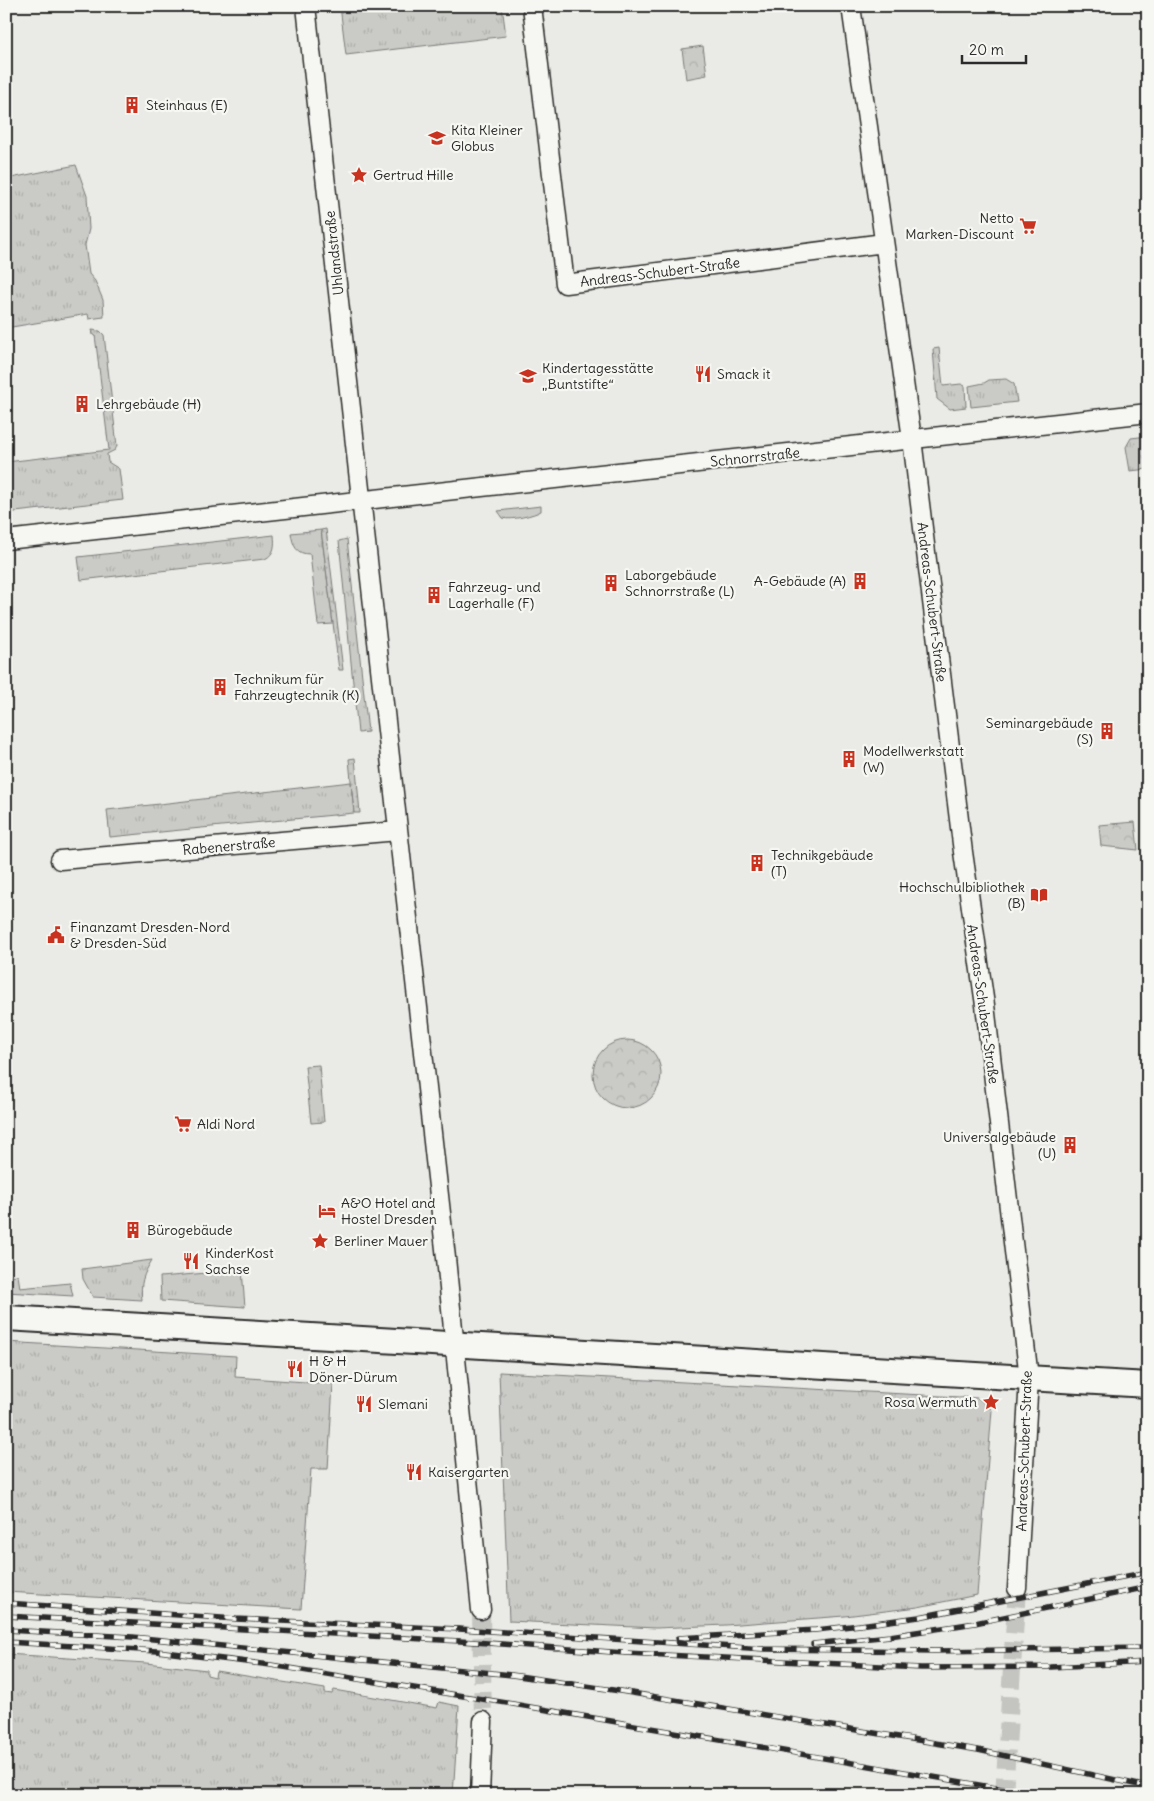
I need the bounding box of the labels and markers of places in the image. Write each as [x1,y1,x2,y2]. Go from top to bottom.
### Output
building icon: Steinhaus (E) [122,95,142,115]
place label: Steinhaus (E) [146,96,227,114]
place label: Kita Kleiner Globus [451,121,523,155]
school or university icon: Kita Kleiner Globus [427,128,447,148]
place icon: Gertrud Hille [349,165,369,185]
place label: Gertrud Hille [373,166,454,184]
place label: Netto Marken-Discount [905,209,1014,243]
supermarket icon: Netto Marken-Discount [1018,216,1038,236]
place label: Kindertagesstätte „Buntstifte“ [542,359,654,393]
restaurant icon: Smack it [693,364,713,384]
place label: Smack it [717,365,771,383]
school or university icon: Kindertagesstätte „Buntstifte“ [518,366,538,386]
building icon: Lehrgebäude (H) [72,394,92,414]
place label: Lehrgebäude (H) [96,395,201,413]
place label: Laborgebäude Schnorrstraße (L) [625,566,734,600]
building icon: A-Gebäude (A) [850,571,870,591]
place label: A-Gebäude (A) [754,572,846,590]
building icon: Laborgebäude Schnorrstraße (L) [601,573,621,593]
place label: Fahrzeug- und Lagerhalle (F) [448,578,541,612]
building icon: Fahrzeug- und Lagerhalle (F) [424,585,444,605]
place label: Technikum für Fahrzeugtechnik (K) [234,670,359,704]
building icon: Technikum für Fahrzeugtechnik (K) [210,677,230,697]
place label: Seminargebäude (S) [986,714,1093,748]
building icon: Seminargebäude (S) [1097,721,1117,741]
place label: Modellwerkstatt (W) [863,742,964,776]
building icon: Modellwerkstatt (W) [839,749,859,769]
place label: Technikgebäude (T) [771,846,873,880]
building icon: Technikgebäude (T) [747,853,767,873]
place label: Hochschulbibliothek (B) [899,878,1025,912]
library icon: Hochschulbibliothek (B) [1029,885,1049,905]
place label: Finanzamt Dresden-Nord & Dresden-Süd [70,918,230,952]
public building icon: Finanzamt Dresden-Nord & Dresden-Süd [46,925,66,945]
supermarket icon: Aldi Nord [173,1114,193,1134]
place label: Aldi Nord [197,1115,255,1133]
place label: Universalgebäude (U) [943,1128,1056,1162]
building icon: Universalgebäude (U) [1060,1135,1080,1155]
place label: A&O Hotel and Hostel Dresden [341,1194,437,1228]
hotel icon: A&O Hotel and Hostel Dresden [317,1201,337,1221]
building icon: Bürogebäude [123,1220,143,1240]
place label: Bürogebäude [147,1221,233,1239]
place icon: Berliner Mauer [310,1231,330,1251]
place label: Berliner Mauer [334,1232,428,1250]
place label: KinderKost Sachse [205,1244,274,1278]
restaurant icon: KinderKost Sachse [181,1251,201,1271]
place label: H & H Döner-Dürum [309,1352,398,1386]
restaurant icon: H & H Döner-Dürum [285,1359,305,1379]
place icon: Rosa Wermuth [981,1392,1001,1412]
place label: Rosa Wermuth [884,1393,977,1411]
restaurant icon: Slemani [354,1394,374,1414]
place label: Slemani [378,1395,428,1413]
restaurant icon: Kaisergarten [404,1462,424,1482]
place label: Kaisergarten [428,1463,509,1481]

